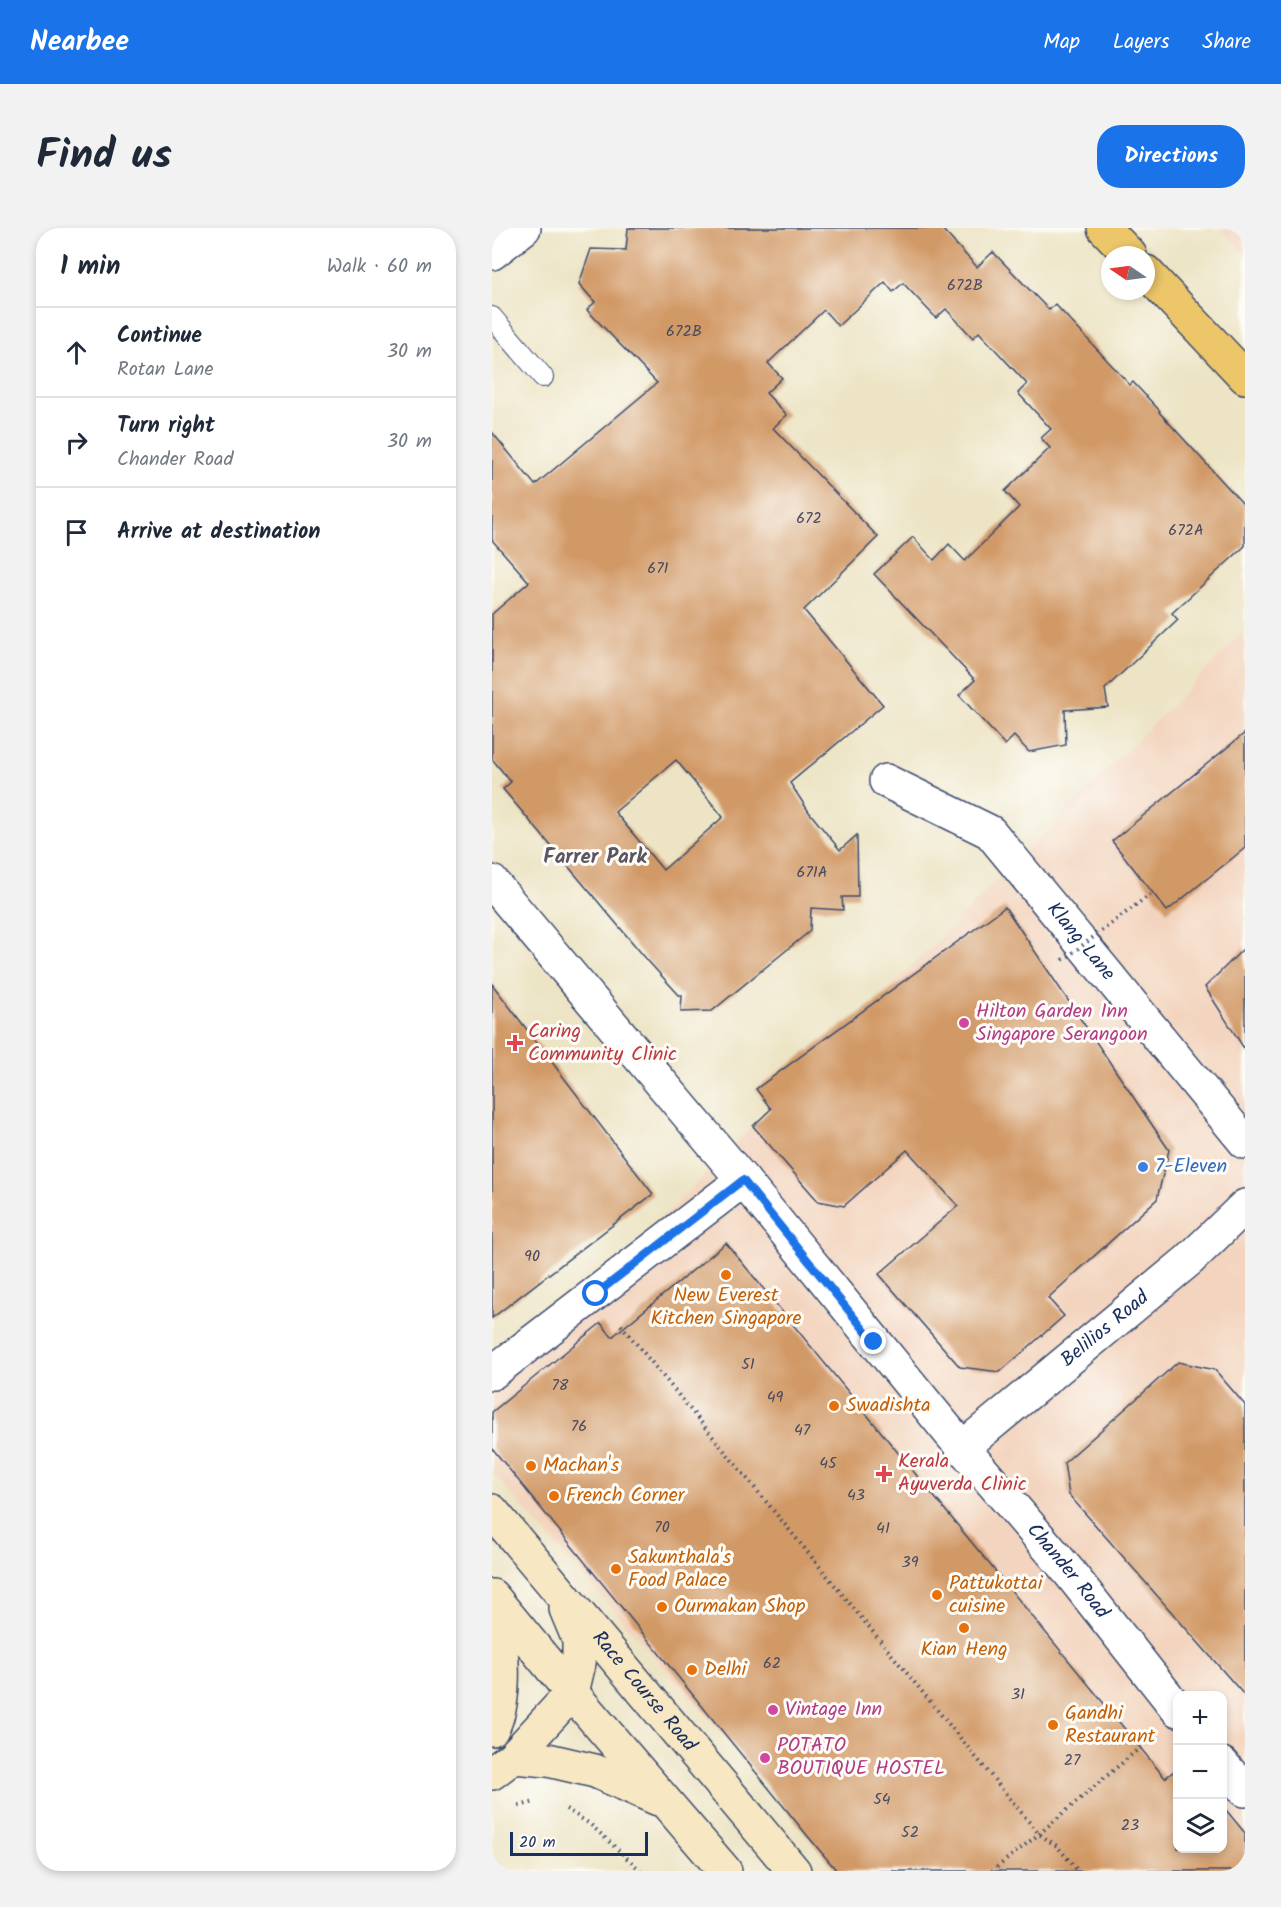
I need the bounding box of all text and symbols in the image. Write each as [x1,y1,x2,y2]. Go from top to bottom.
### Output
text: Nearbee [30,20,129,65]
text: Map [1043,26,1080,59]
text: Layers [1113,26,1169,59]
text: Share [1202,26,1251,59]
text: Find us [36,123,172,190]
button: Directions [1097,125,1245,188]
text: 1 min [60,246,120,288]
north arrow [1101,246,1155,300]
text: Walk · 60 m [327,251,432,283]
house number: 672B [947,273,983,298]
text: Continue [117,319,202,354]
house number: 672B [666,319,702,344]
icon: ahead [60,336,93,369]
text: 30 m [387,336,432,368]
text: Rotan Lane [117,354,214,386]
text: Turn right [117,409,215,444]
icon: right [60,426,93,459]
text: 30 m [387,426,432,458]
text: Chander Road [117,444,233,476]
house number: 672 [796,506,822,531]
text: Arrive at destination [117,515,320,550]
icon: arrive [60,516,93,549]
house number: 672A [1168,518,1204,543]
house number: 671 [647,556,669,581]
district label: Farrer Park [543,841,647,874]
house number: 671A [796,860,828,885]
street label: Klang Lane [1038,895,1123,988]
place label: Hilton Garden Inn Singapore Serangoon [976,996,1148,1051]
place label: Caring Community Clinic [528,1016,677,1071]
marker: Hilton Garden Inn Singapore Serangoon [957,1016,971,1030]
marker: Caring Community Clinic [506,1034,524,1052]
place label: 7-Eleven [1155,1151,1227,1183]
marker: 7-Eleven [1136,1160,1150,1174]
house number: 90 [524,1244,540,1269]
marker: New Everest Kitchen Singapore [719,1268,733,1282]
route start [582,1280,608,1306]
place label: New Everest Kitchen Singapore [651,1280,801,1335]
street label: Belilios Road [1054,1282,1157,1376]
route end [860,1328,886,1354]
house number: 51 [741,1352,755,1377]
house number: 78 [551,1373,569,1398]
house number: 49 [767,1385,784,1410]
place label: Swadishta [846,1390,931,1422]
marker: Swadishta [827,1399,841,1413]
house number: 76 [571,1414,587,1439]
house number: 47 [794,1418,811,1443]
place label: Kerala Ayuverda Clinic [898,1446,1027,1501]
place label: Machan's [543,1450,620,1482]
house number: 45 [819,1451,838,1476]
marker: Machan's [524,1459,538,1473]
marker: Kerala Ayuverda Clinic [875,1465,893,1483]
place label: French Corner [566,1480,686,1512]
house number: 43 [847,1483,865,1508]
marker: French Corner [547,1489,561,1503]
house number: 70 [654,1515,670,1540]
house number: 41 [876,1516,890,1541]
street label: Chander Road [1018,1516,1117,1627]
place label: Sakunthala's Food Palace [628,1542,732,1597]
house number: 39 [902,1550,919,1575]
marker: Sakunthala's Food Palace [609,1562,623,1576]
place label: Pattukottai cuisine [949,1568,1044,1623]
marker: Pattukottai cuisine [930,1588,944,1602]
place label: Ourmakan Shop [674,1591,806,1623]
marker: Ourmakan Shop [655,1600,669,1614]
marker: Kian Heng [957,1621,971,1635]
street label: Race Course Road [583,1624,705,1760]
place label: Kian Heng [920,1634,1008,1666]
house number: 62 [763,1651,781,1676]
place label: Delhi [704,1654,748,1686]
marker: Delhi [685,1663,699,1677]
house number: 31 [1011,1682,1025,1707]
map controls [1173,1691,1227,1853]
button: + [1173,1691,1227,1745]
place label: Vintage Inn [785,1694,882,1726]
place label: Gandhi Restaurant [1065,1698,1156,1753]
marker: Vintage Inn [766,1703,780,1717]
marker: Gandhi Restaurant [1046,1718,1060,1732]
place label: POTATO BOUTIQUE HOSTEL [777,1730,945,1785]
button: − [1173,1745,1227,1799]
house number: 27 [1064,1748,1081,1773]
marker: POTATO BOUTIQUE HOSTEL [758,1751,772,1765]
house number: 54 [873,1787,891,1812]
button: layers [1173,1799,1227,1853]
house number: 23 [1121,1813,1139,1838]
house number: 52 [901,1820,919,1845]
scale bar [510,1829,648,1856]
text: 20 m [519,1830,555,1855]

